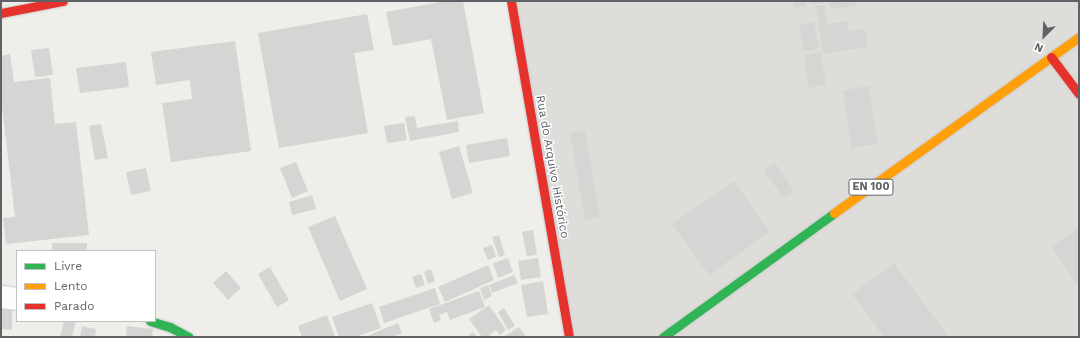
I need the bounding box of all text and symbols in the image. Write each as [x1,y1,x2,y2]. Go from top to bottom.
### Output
north arrow [1024,16,1064,56]
text: N [1033,40,1045,55]
street label: Rua do Arquivo Histórico [532,94,572,240]
road number: EN 100 [848,178,894,196]
legend [16,250,156,322]
text: Livre [54,259,82,273]
text: Lento [54,279,88,293]
text: Parado [54,299,94,313]

